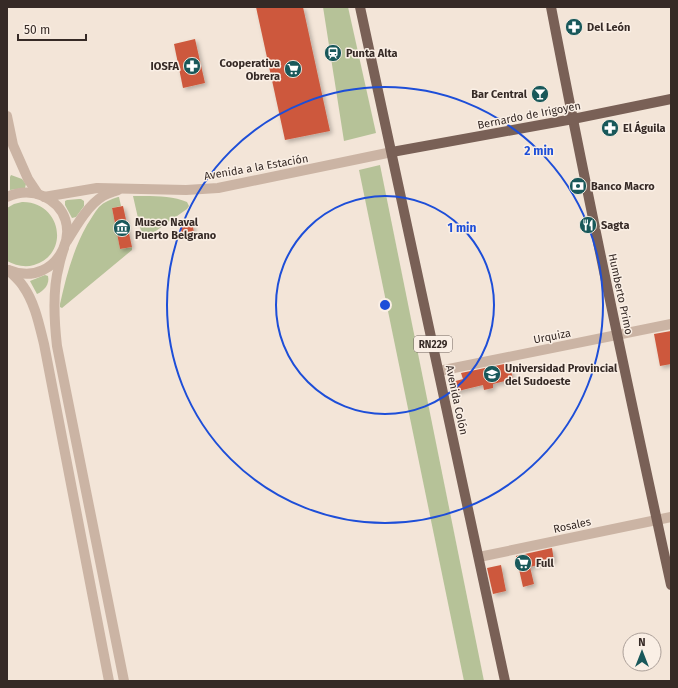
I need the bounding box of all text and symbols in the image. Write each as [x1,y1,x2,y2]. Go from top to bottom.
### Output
scale bar [18,16,86,42]
pharmacy icon: Del León [564,17,584,37]
place label: Del León [587,21,630,34]
text: 50 m [24,23,50,37]
station icon: Punta Alta [323,43,343,63]
place label: Punta Alta [346,47,398,60]
pharmacy icon: IOSFA [182,56,202,76]
place label: Cooperativa Obrera [220,57,280,83]
supermarket icon: Cooperativa Obrera [283,59,303,79]
place label: IOSFA [151,60,180,73]
bar icon: Bar Central [530,84,550,104]
place label: Bar Central [471,88,528,101]
street label: Bernardo de Irigoyen [476,99,582,132]
pharmacy icon: El Águila [600,118,620,138]
place label: El Águila [623,121,666,135]
text: 2 min [524,144,554,158]
street label: Avenida a la Estación [203,152,309,183]
bank icon: Banco Macro [568,176,588,196]
place label: Banco Macro [591,180,655,193]
restaurant icon: Sagta [578,215,598,235]
place label: Museo Naval Puerto Belgrano [135,216,217,242]
museum icon: Museo Naval Puerto Belgrano [112,218,132,238]
place label: Sagta [601,219,629,232]
text: 1 min [448,221,476,235]
street label: Humberto Primo [606,252,635,336]
centre of rings [378,298,392,312]
street label: Urquiza [532,326,572,346]
road number: RN229 [414,336,452,352]
place label: Universidad Provincial del Sudoeste [505,362,618,388]
street label: Avenida Colón [443,364,470,436]
school or university icon: Universidad Provincial del Sudoeste [482,364,502,384]
street label: Rosales [552,515,592,536]
supermarket icon: Full [513,553,533,573]
place label: Full [536,557,555,570]
north arrow [622,632,662,672]
text: N [638,636,646,649]

